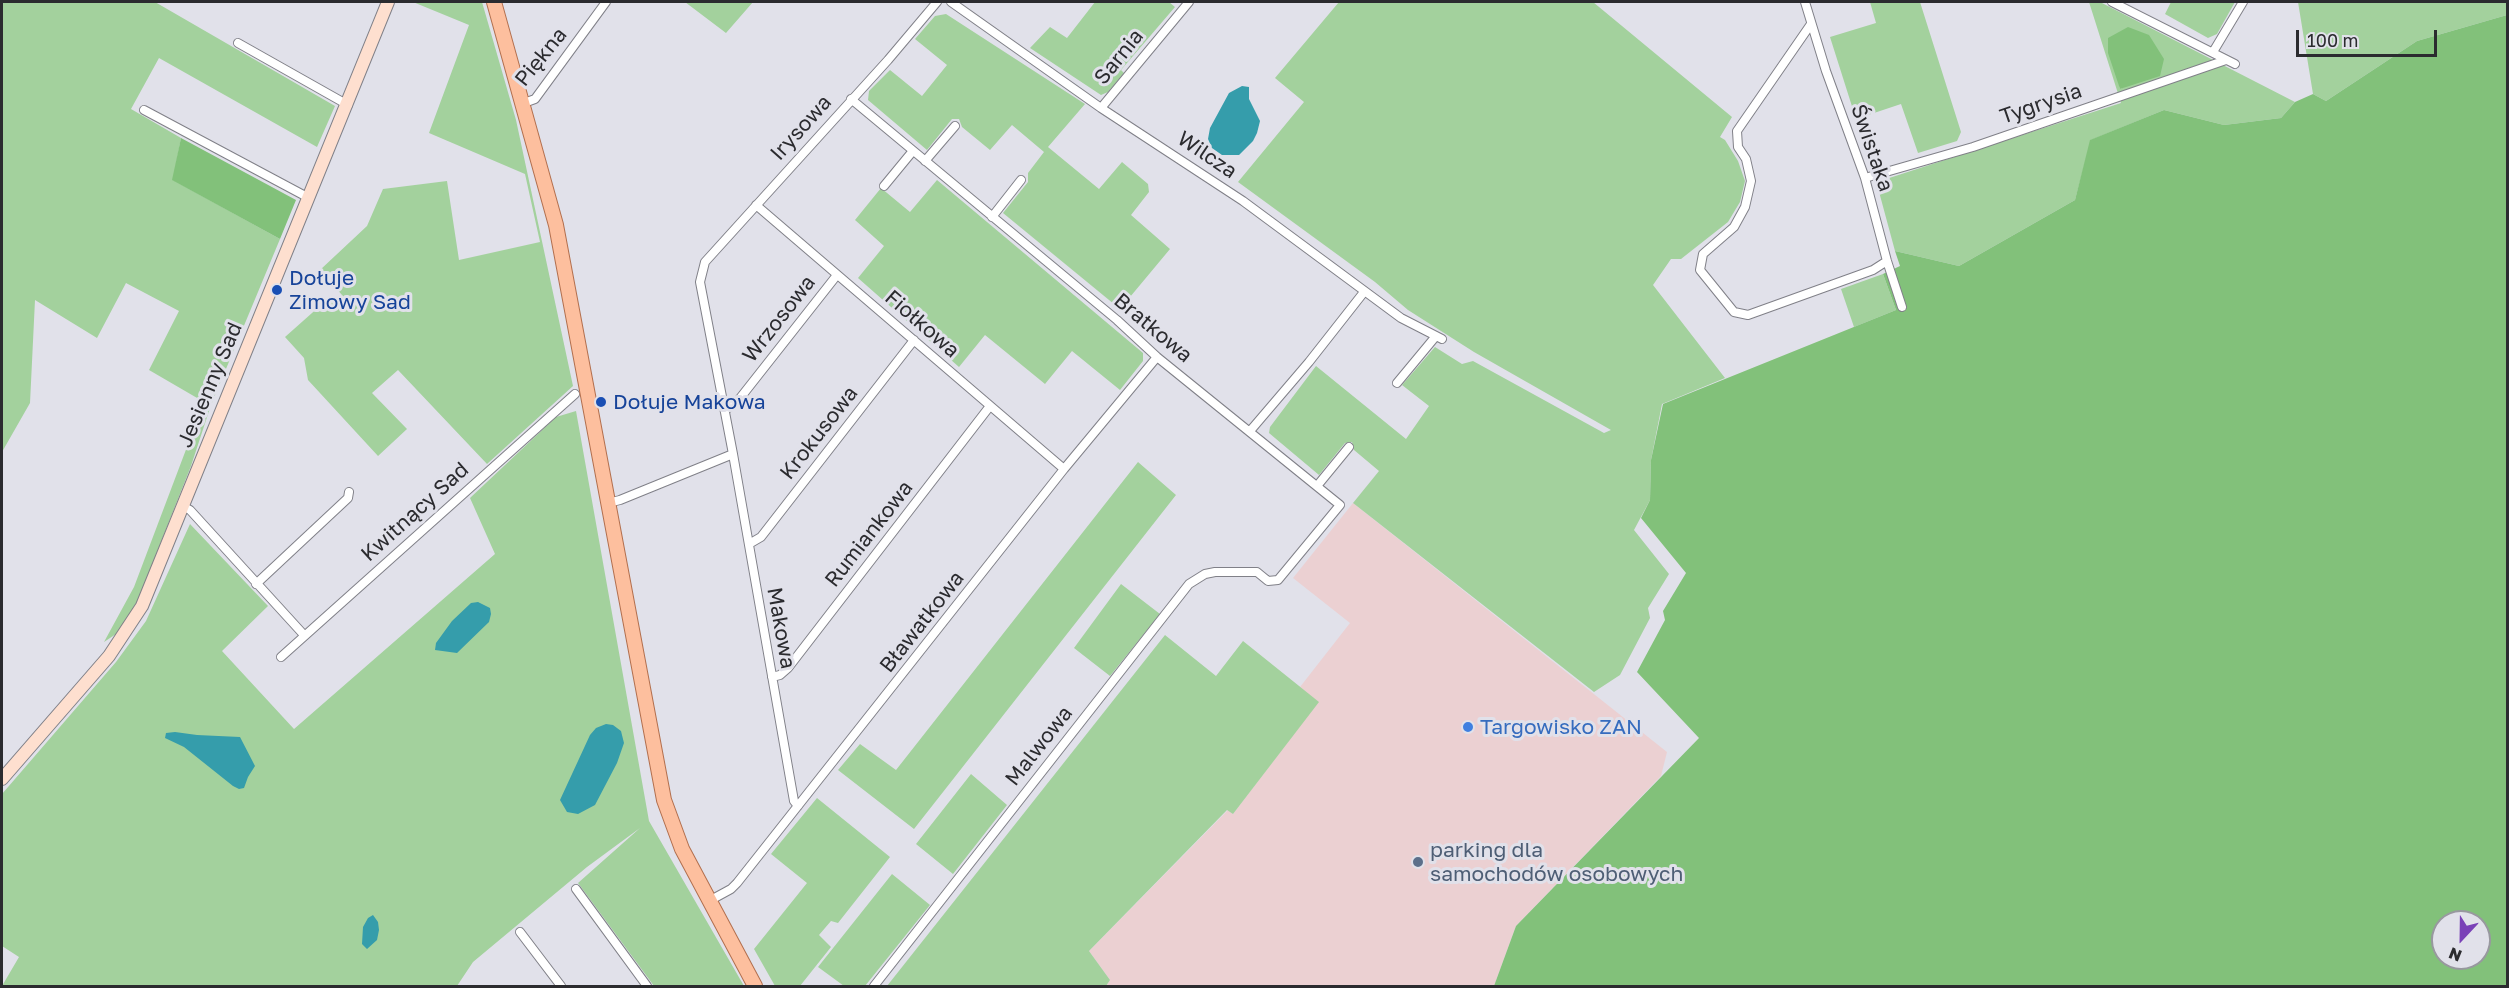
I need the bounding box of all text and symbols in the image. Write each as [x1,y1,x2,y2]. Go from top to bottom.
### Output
scale bar [2299,18,2440,56]
street label: Piękna [510,23,572,91]
street label: Sarnia [1089,24,1149,90]
text: 100 m [2307,29,2358,51]
street label: Tygrysia [1997,78,2085,130]
street label: Irysowa [765,90,837,166]
street label: Świstaka [1845,101,1899,195]
street label: Wilcza [1172,126,1242,184]
place label: Dołuje Zimowy Sad [289,265,411,315]
street label: Wrzosowa [737,270,821,368]
marker: Dołuje Zimowy Sad [270,283,284,297]
street label: Fiołkowa [880,285,964,363]
street label: Bratkowa [1109,288,1197,368]
street label: Jesienny Sad [172,319,248,451]
street label: Krokusowa [775,381,863,485]
place label: Dołuje Makowa [613,389,766,415]
marker: Dołuje Makowa [594,395,608,409]
street label: Kwitnący Sad [356,457,474,567]
street label: Rumiankowa [820,476,918,592]
street label: Bławatkowa [875,566,969,678]
street label: Makowa [761,585,801,671]
street label: Malwowa [1000,701,1078,791]
place label: Targowisko ZAN [1480,714,1642,740]
marker: Targowisko ZAN [1461,720,1475,734]
place label: parking dla samochodów osobowych [1430,837,1683,887]
marker: parking dla samochodów osobowych [1411,855,1425,869]
north arrow [2431,910,2491,970]
text: N [2446,943,2464,966]

